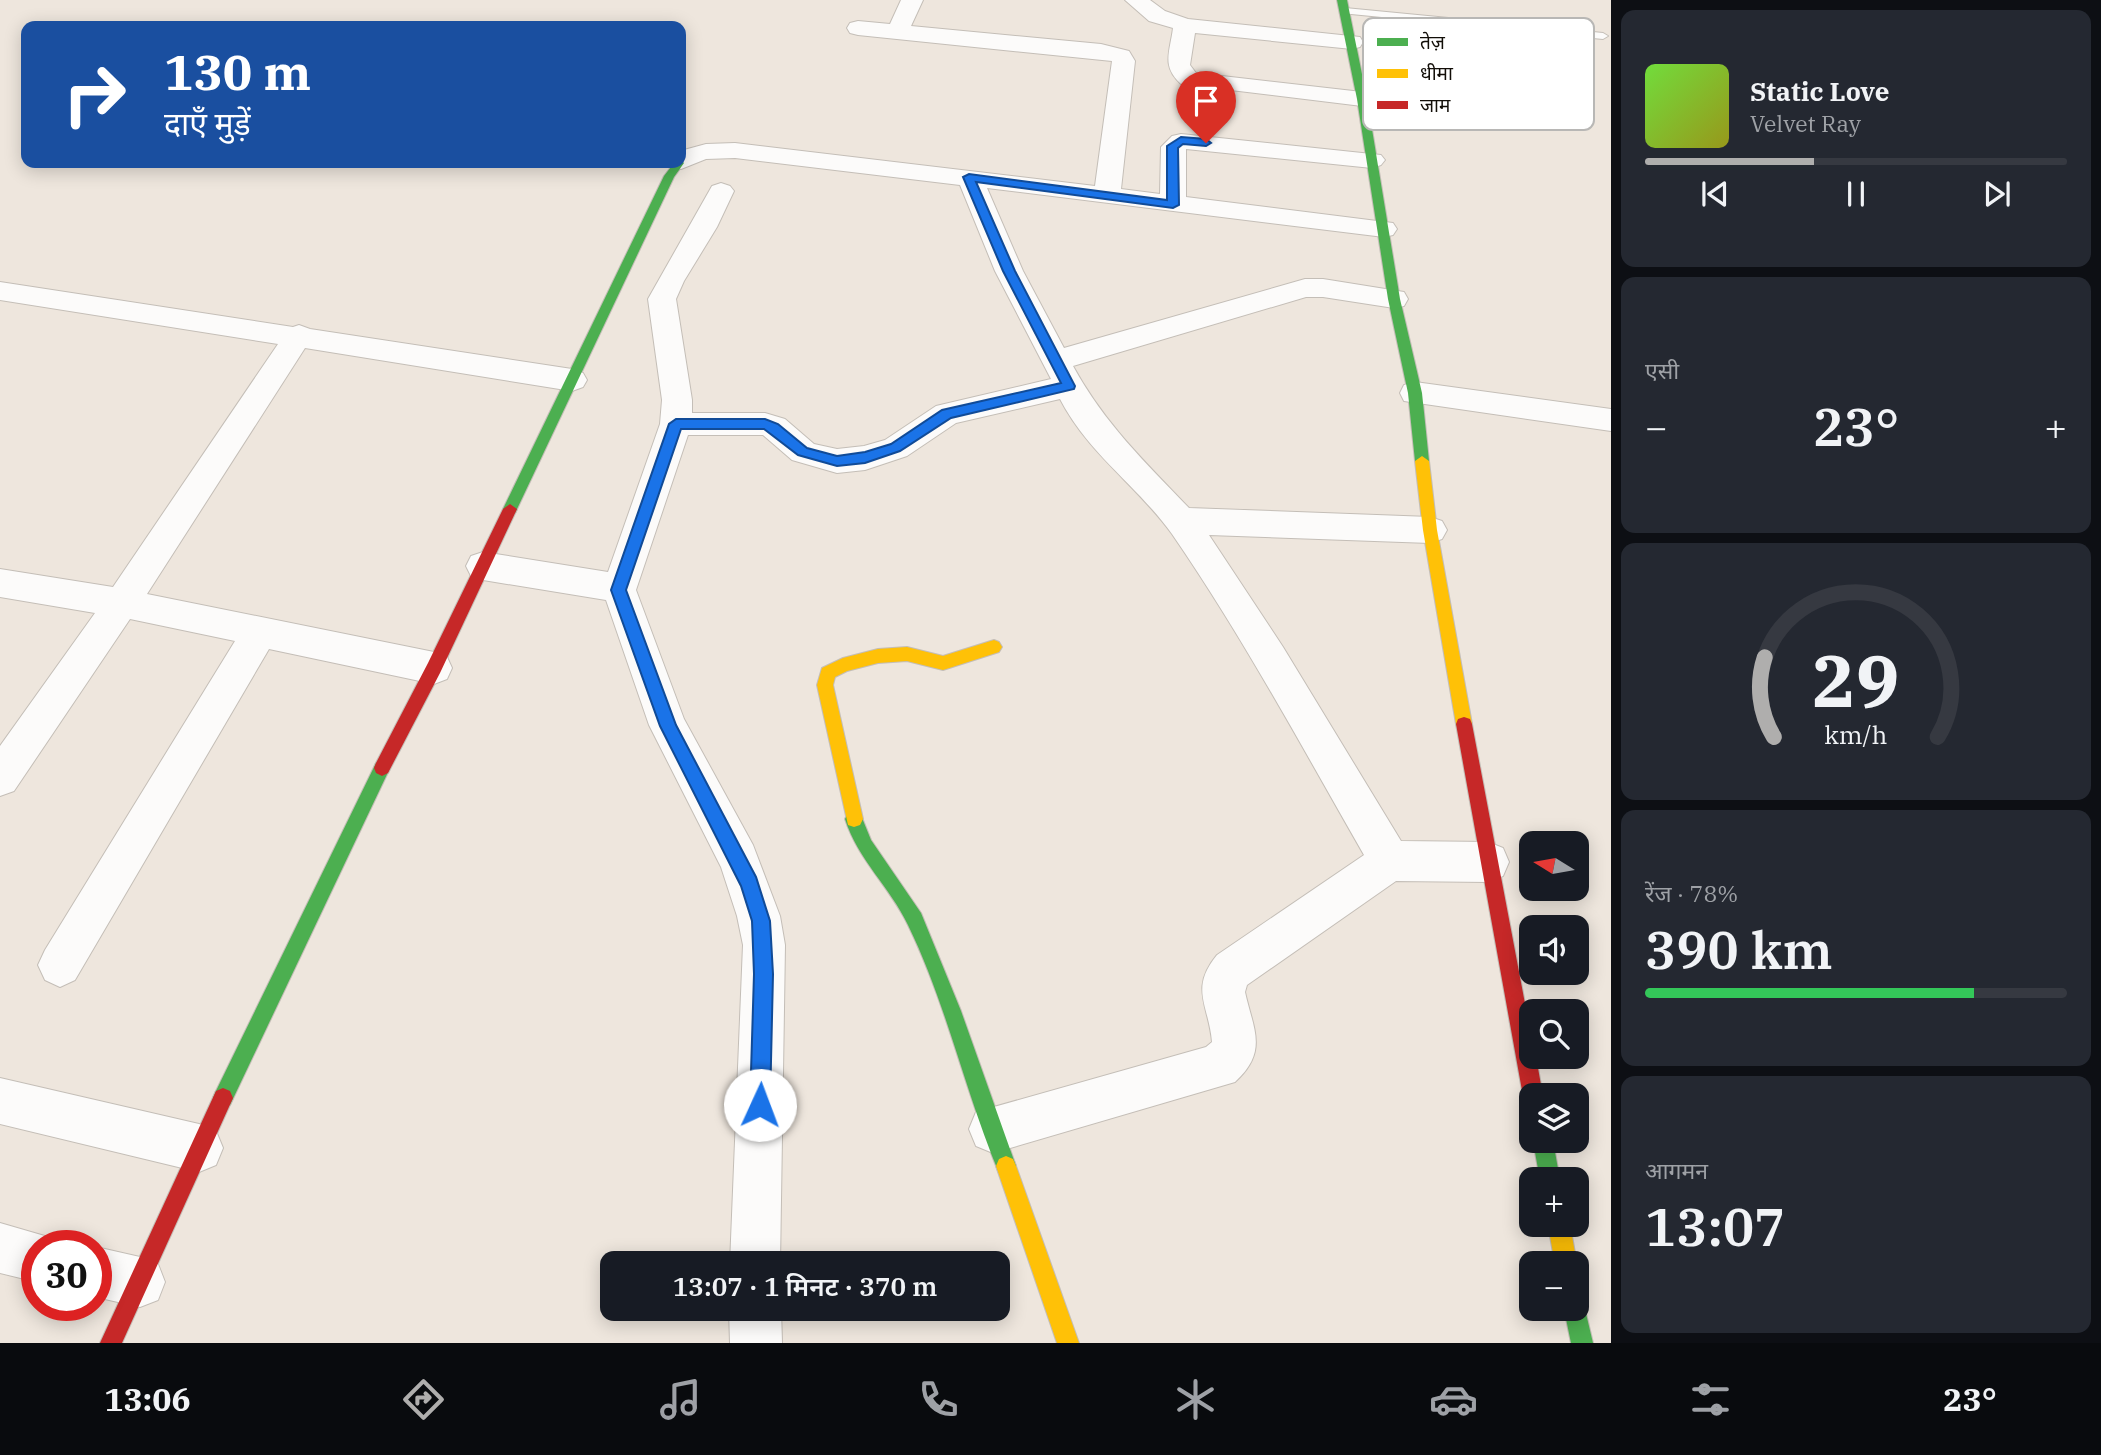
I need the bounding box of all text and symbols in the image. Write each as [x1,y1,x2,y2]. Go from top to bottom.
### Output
legend [1363,18,1594,130]
text: तेज़ [1420,30,1446,54]
text: 130 m [164,40,311,103]
icon: right [49,49,140,140]
text: धीमा [1420,61,1454,85]
pin [1176,71,1236,143]
text: Static Love [1750,74,1889,108]
icon: arrive [1187,82,1225,120]
text: जाम [1420,93,1451,117]
text: दाएँ मुड़ें [164,102,251,144]
text: Velvet Ray [1750,108,1861,138]
icon: previous [1696,175,1734,213]
icon: pause [1837,175,1875,213]
icon: next [1978,175,2016,213]
text: एसी [1645,355,1679,385]
text: 23° [1813,393,1899,460]
text: − [1645,402,1668,451]
text: + [2044,402,2067,451]
text: 29 [1812,633,1900,728]
text: km/h [1824,718,1888,751]
north arrow [1519,831,1589,901]
map controls [1519,831,1589,1321]
text: रेंज · 78% [1645,878,1738,908]
button: sound [1519,915,1589,985]
text: 390 km [1645,916,1833,983]
button: search [1519,999,1589,1069]
position arrow [723,1068,797,1142]
button: layers [1519,1083,1589,1153]
text: आगमन [1645,1155,1708,1185]
button: + [1519,1167,1589,1237]
text: 13:07 [1645,1193,1785,1260]
speed limit sign: 30 [21,1230,112,1321]
button: − [1519,1251,1589,1321]
text: 13:07 · 1 मिनट · 370 m [673,1269,937,1303]
icon: directions [399,1375,448,1424]
icon: music [656,1375,705,1424]
icon: phone [914,1375,963,1424]
icon: climate [1171,1375,1220,1424]
icon: car [1429,1375,1478,1424]
icon: filters [1686,1375,1735,1424]
text: 13:06 [104,1378,191,1420]
text: 23° [1943,1378,1997,1420]

